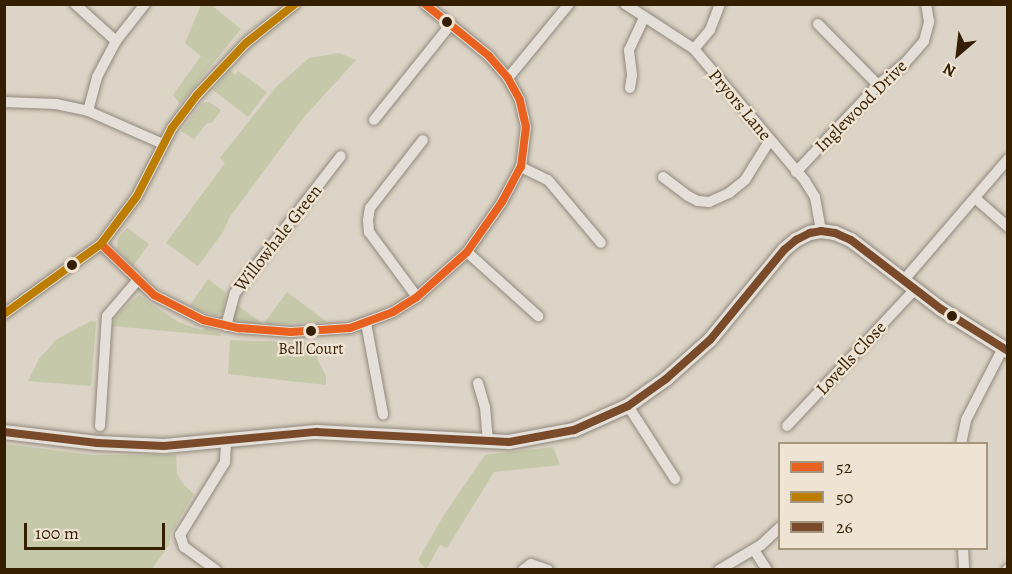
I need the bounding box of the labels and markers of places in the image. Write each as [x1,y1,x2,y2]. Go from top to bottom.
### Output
unlabelled marker [441,16,453,28]
unlabelled marker [66,259,78,271]
unlabelled marker [946,310,958,322]
marker: Bell Court [305,325,317,337]
place label: Bell Court [278,339,344,359]

